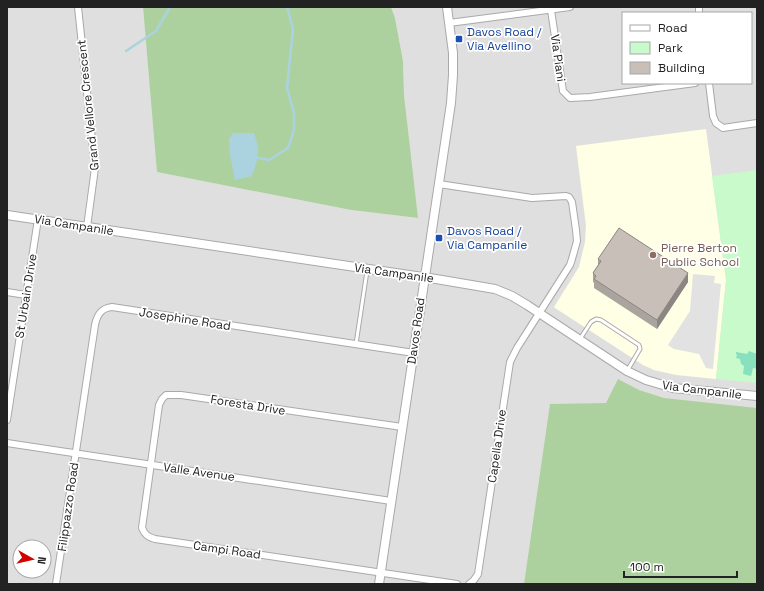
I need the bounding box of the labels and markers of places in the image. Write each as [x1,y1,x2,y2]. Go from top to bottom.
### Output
place label: Davos Road / Via Avellino [467,24,542,54]
marker: Davos Road / Via Avellino [454,34,464,44]
place label: Davos Road / Via Campanile [447,223,527,253]
marker: Davos Road / Via Campanile [434,233,444,243]
place label: Pierre Berton Public School [661,240,739,270]
marker: Pierre Berton Public School [648,250,658,260]

